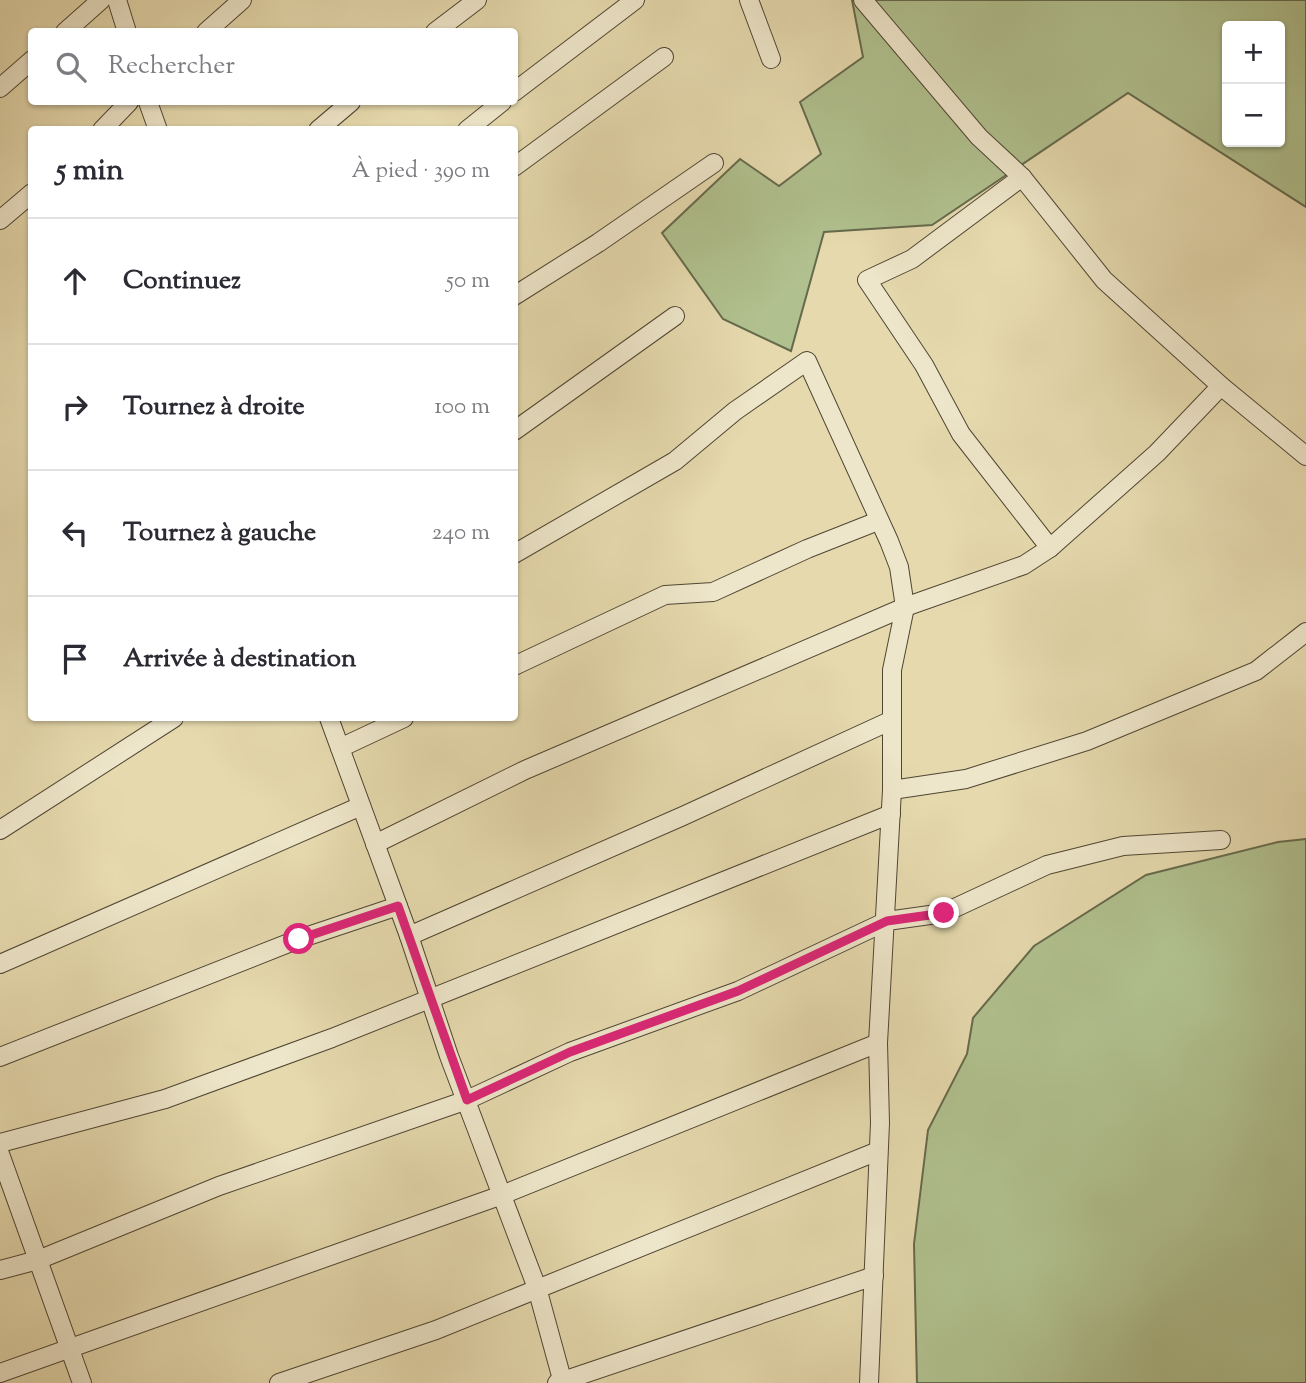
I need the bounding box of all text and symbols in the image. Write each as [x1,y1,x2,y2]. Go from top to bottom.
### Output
map controls [1222,21,1285,147]
button: + [1222,21,1285,84]
search box [28,28,518,105]
icon: search [52,48,90,86]
text: Rechercher [108,48,235,85]
button: − [1222,84,1285,147]
text: 5 min [56,150,124,193]
text: À pied · 390 m [352,155,490,188]
icon: ahead [56,262,94,300]
text: Continuez [123,263,241,300]
text: 50 m [446,265,490,298]
icon: right [56,388,94,426]
text: Tournez à droite [123,389,305,426]
text: 100 m [434,391,490,424]
icon: left [56,514,94,552]
text: Tournez à gauche [123,515,316,552]
text: 240 m [432,517,490,550]
icon: arrive [56,640,94,678]
text: Arrivée à destination [123,641,356,678]
route end [928,897,959,928]
route start [283,923,314,954]

